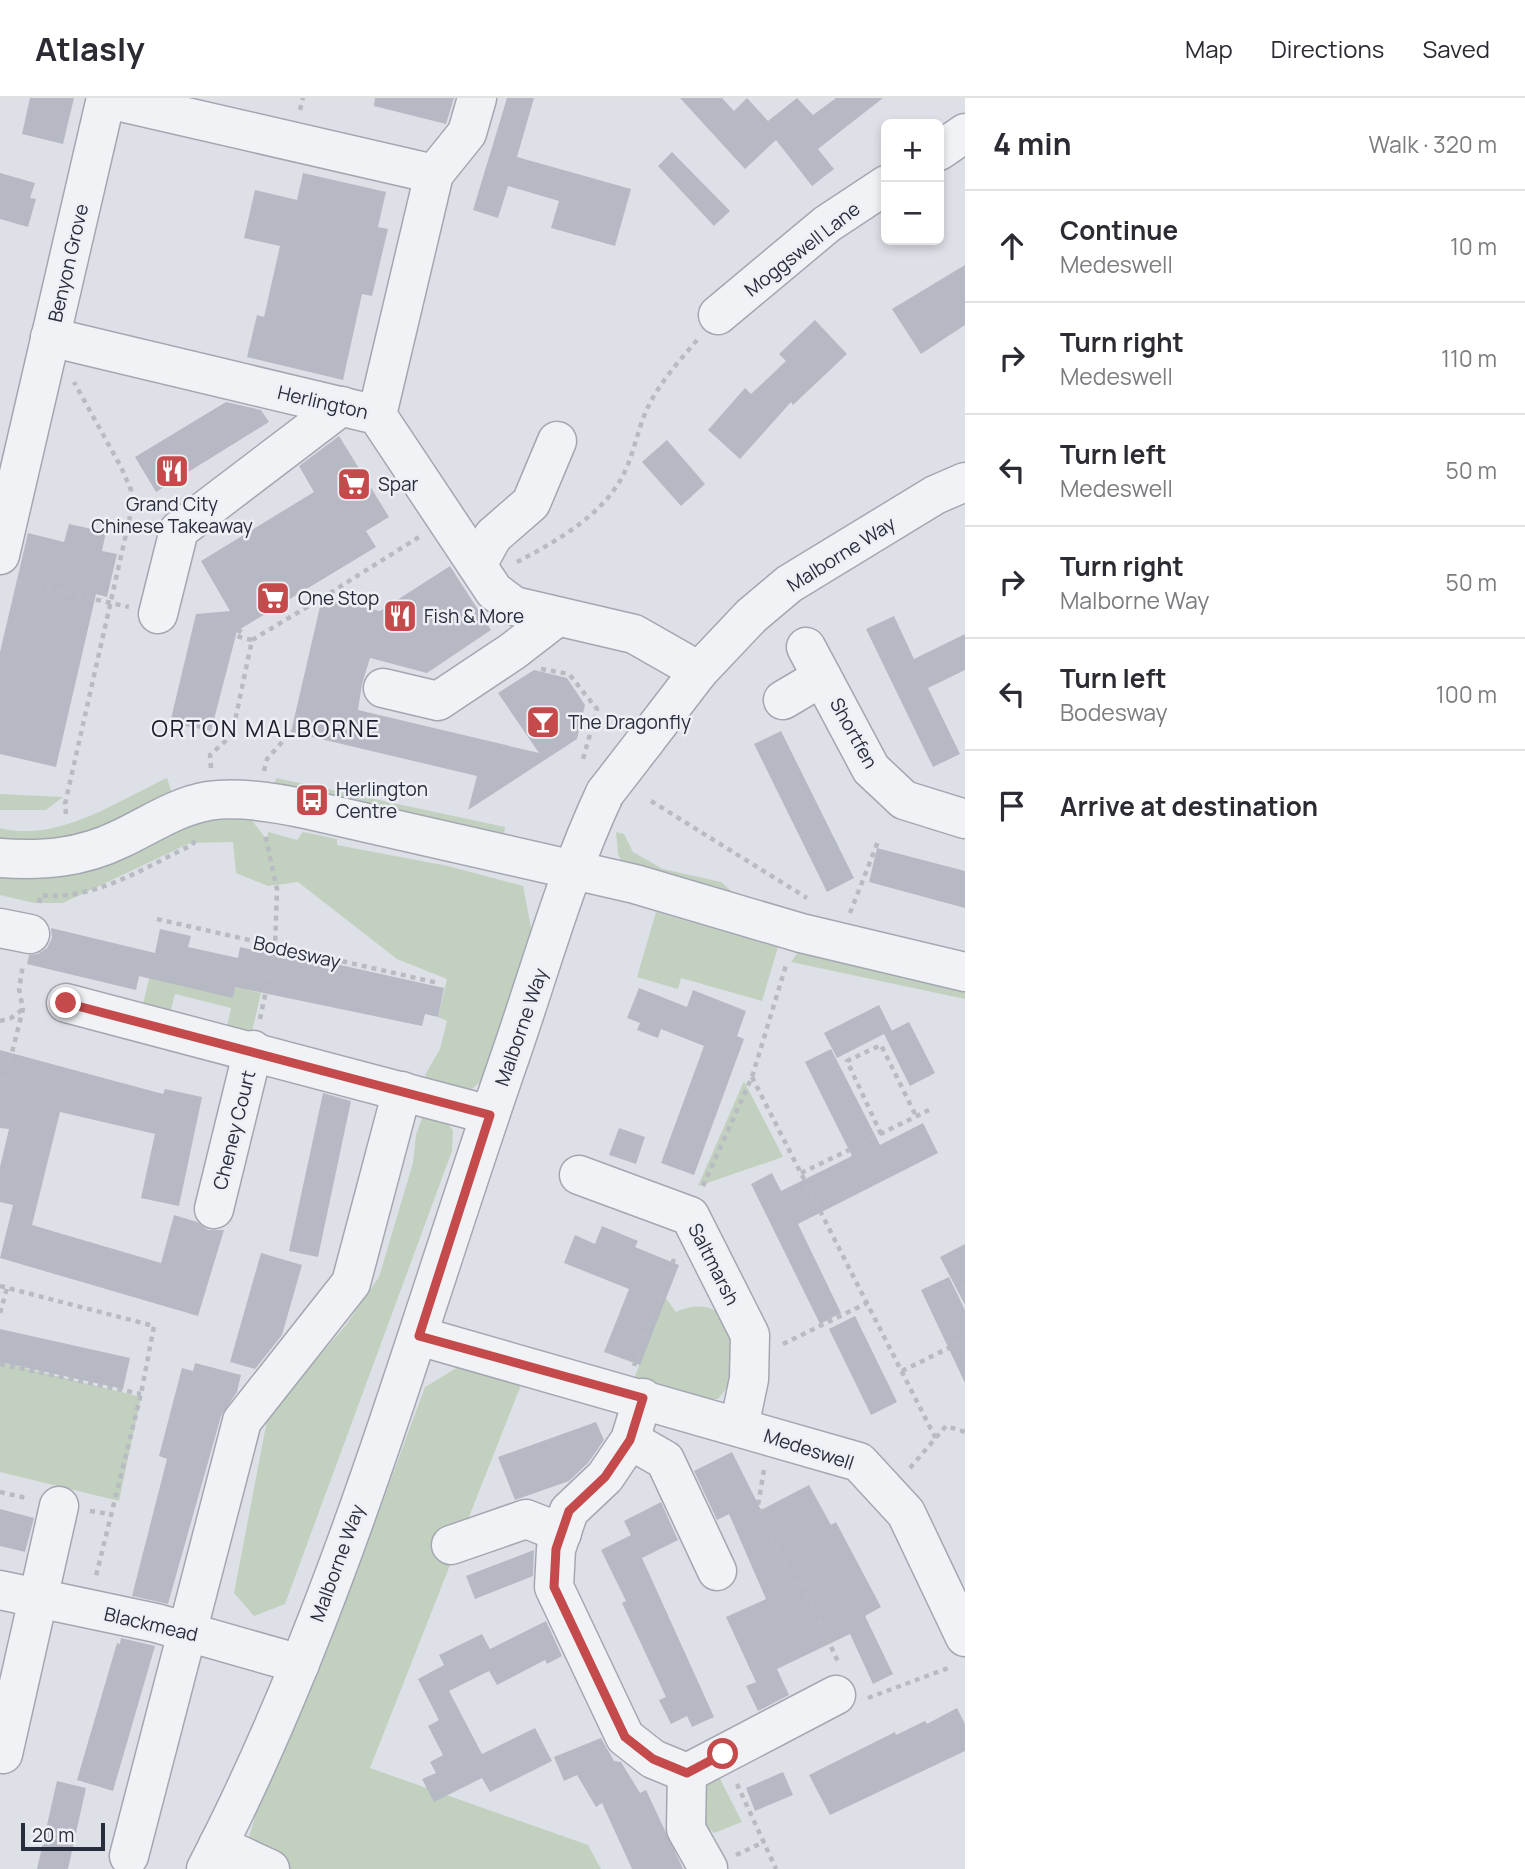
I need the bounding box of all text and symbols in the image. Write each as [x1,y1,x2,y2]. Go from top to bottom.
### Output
text: Atlasly [35,26,145,71]
text: Map [1185,32,1233,65]
text: Directions [1271,32,1384,65]
text: Saved [1422,32,1490,65]
map controls [881,119,944,245]
button: + [881,119,944,182]
text: 4 min [993,123,1071,164]
text: Walk · 320 m [1369,128,1497,160]
button: − [881,182,944,245]
street label: Moggswell Lane [739,196,865,302]
street label: Benyon Grove [42,201,94,325]
text: Continue [1060,212,1178,248]
icon: ahead [993,227,1031,265]
text: 10 m [1450,230,1497,262]
text: Medeswell [1060,248,1173,280]
text: Turn right [1060,324,1184,360]
icon: right [993,339,1031,377]
text: 110 m [1441,342,1497,374]
text: Medeswell [1060,360,1173,392]
street label: Herlington [275,379,371,425]
text: Turn left [1060,436,1167,472]
icon: left [993,451,1031,489]
restaurant icon: Grand City Chinese Takeaway [153,452,191,490]
text: 50 m [1446,454,1497,486]
supermarket icon: Spar [335,465,373,503]
place label: Spar [378,471,419,497]
text: Medeswell [1060,472,1173,504]
place label: Grand City Chinese Takeaway [91,491,253,539]
street label: Malborne Way [782,510,900,598]
text: Turn right [1060,548,1184,584]
icon: right [993,563,1031,601]
text: 50 m [1446,566,1497,598]
supermarket icon: One Stop [254,579,292,617]
text: Malborne Way [1060,584,1209,616]
place label: One Stop [298,585,379,611]
restaurant icon: Fish & More [381,597,419,635]
place label: Fish & More [424,603,524,629]
text: Turn left [1060,660,1167,696]
icon: left [993,675,1031,713]
text: 100 m [1436,678,1497,710]
street label: Shortfen [824,693,884,773]
text: Bodesway [1060,696,1168,728]
bar icon: The Dragonfly [524,703,562,741]
place label: The Dragonfly [568,709,691,735]
district label: ORTON MALBORNE [151,712,381,744]
place label: Herlington Centre [336,776,428,824]
bus stop icon: Herlington Centre [293,781,331,819]
icon: arrive [993,787,1031,825]
text: Arrive at destination [1060,788,1318,824]
street label: Bodesway [251,929,343,975]
street label: Malborne Way [489,964,553,1090]
route end [50,987,81,1018]
street label: Cheney Court [207,1068,261,1192]
street label: Saltmarsh [682,1219,746,1309]
street label: Medeswell [761,1422,857,1476]
street label: Malborne Way [304,1501,370,1625]
street label: Blackmead [102,1601,200,1647]
route start [707,1738,738,1769]
scale bar [21,1820,105,1852]
text: 20 m [32,1822,74,1848]

